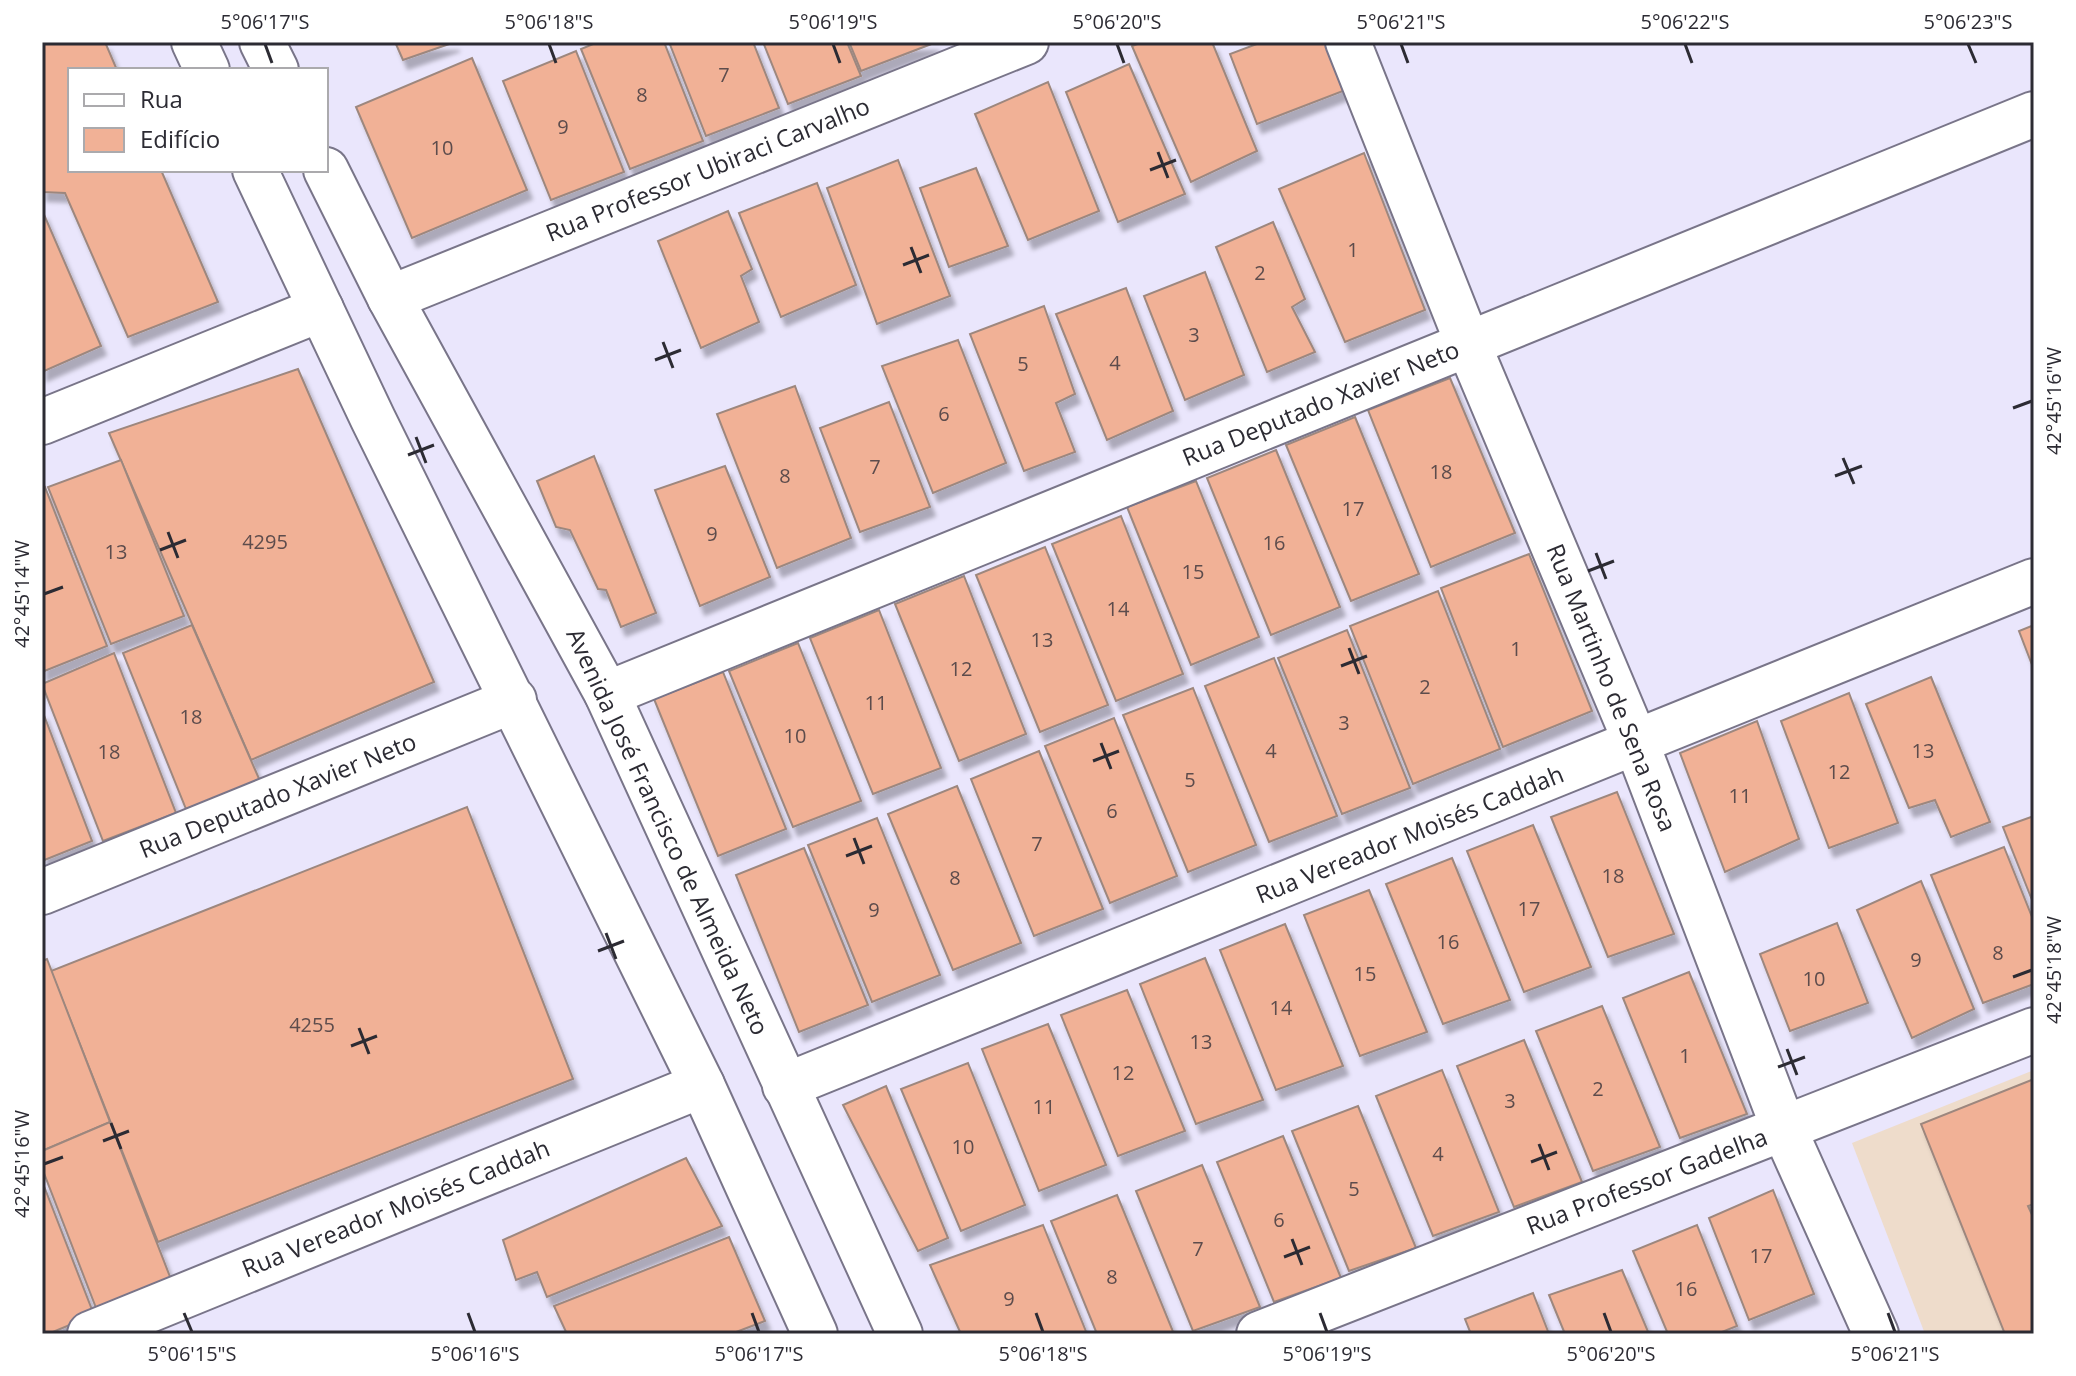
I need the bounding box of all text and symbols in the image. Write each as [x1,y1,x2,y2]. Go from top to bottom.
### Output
text: 5°06'17"S [220,8,310,35]
text: 5°06'18"S [504,8,594,35]
text: 5°06'19"S [788,8,878,35]
text: 5°06'20"S [1072,8,1162,35]
text: 5°06'21"S [1356,8,1446,35]
text: 5°06'22"S [1640,8,1730,35]
text: 5°06'23"S [1923,8,2013,35]
house number: 7 [718,61,730,88]
legend [68,68,328,172]
house number: 8 [636,81,648,108]
text: Rua [140,82,183,115]
street label: Rua Professor Ubiraci Carvalho [541,88,874,249]
house number: 9 [557,113,569,140]
text: Edifício [140,122,220,155]
house number: 10 [431,134,453,161]
house number: 1 [1347,236,1359,263]
house number: 2 [1254,259,1266,286]
house number: 3 [1188,321,1200,348]
street label: Rua Deputado Xavier Neto [1177,332,1464,473]
text: 42°45'16"W [2040,346,2067,455]
house number: 4 [1109,349,1121,376]
house number: 5 [1017,350,1029,377]
house number: 6 [938,400,950,427]
house number: 7 [869,453,881,480]
house number: 18 [1430,458,1452,485]
house number: 8 [779,462,791,489]
house number: 17 [1342,495,1364,522]
house number: 9 [706,520,718,547]
house number: 4295 [242,528,288,555]
house number: 16 [1263,529,1285,556]
house number: 13 [105,538,127,565]
text: 42°45'14"W [8,539,35,648]
street label: Rua Martinho de Sena Rosa [1539,539,1685,836]
house number: 15 [1182,558,1204,585]
house number: 14 [1107,595,1130,622]
street label: Avenida José Francisco de Almeida Neto [559,623,777,1040]
house number: 13 [1031,626,1053,653]
house number: 1 [1510,635,1522,662]
house number: 12 [950,655,972,682]
house number: 2 [1419,673,1431,700]
house number: 11 [865,689,887,716]
house number: 18 [180,703,202,730]
house number: 3 [1338,709,1350,736]
house number: 10 [784,722,806,749]
street label: Rua Deputado Xavier Neto [134,724,421,865]
house number: 4 [1265,737,1277,764]
house number: 13 [1912,737,1934,764]
house number: 18 [98,738,120,765]
street label: Rua Vereador Moisés Caddah [1251,757,1568,911]
house number: 12 [1828,758,1850,785]
house number: 5 [1184,766,1196,793]
house number: 11 [1729,782,1751,809]
house number: 6 [1106,797,1118,824]
house number: 7 [1031,830,1043,857]
house number: 18 [1602,862,1624,889]
house number: 8 [949,864,961,891]
house number: 17 [1518,895,1540,922]
house number: 9 [868,896,880,923]
text: 42°45'18"W [2040,915,2067,1024]
house number: 16 [1437,928,1459,955]
house number: 8 [1992,939,2004,966]
house number: 9 [1910,946,1922,973]
house number: 15 [1354,960,1376,987]
house number: 10 [1803,965,1825,992]
house number: 14 [1270,994,1293,1021]
house number: 4255 [289,1011,335,1038]
house number: 13 [1190,1028,1212,1055]
house number: 1 [1679,1042,1691,1069]
house number: 12 [1112,1059,1134,1086]
house number: 2 [1592,1075,1604,1102]
house number: 3 [1504,1087,1516,1114]
house number: 11 [1033,1093,1055,1120]
text: 42°45'16"W [8,1109,35,1218]
street label: Rua Professor Gadelha [1521,1119,1772,1242]
street label: Rua Vereador Moisés Caddah [237,1131,554,1285]
house number: 10 [952,1133,974,1160]
house number: 4 [1432,1140,1444,1167]
house number: 5 [1348,1175,1360,1202]
house number: 6 [1273,1206,1285,1233]
house number: 7 [1192,1235,1204,1262]
house number: 17 [1750,1242,1772,1269]
house number: 8 [1106,1263,1118,1290]
house number: 16 [1675,1275,1697,1302]
house number: 9 [1003,1285,1015,1312]
text: 5°06'15"S [147,1340,237,1367]
text: 5°06'16"S [430,1340,520,1367]
text: 5°06'17"S [714,1340,804,1367]
text: 5°06'18"S [998,1340,1088,1367]
text: 5°06'19"S [1282,1340,1372,1367]
text: 5°06'20"S [1566,1340,1656,1367]
text: 5°06'21"S [1850,1340,1940,1367]

